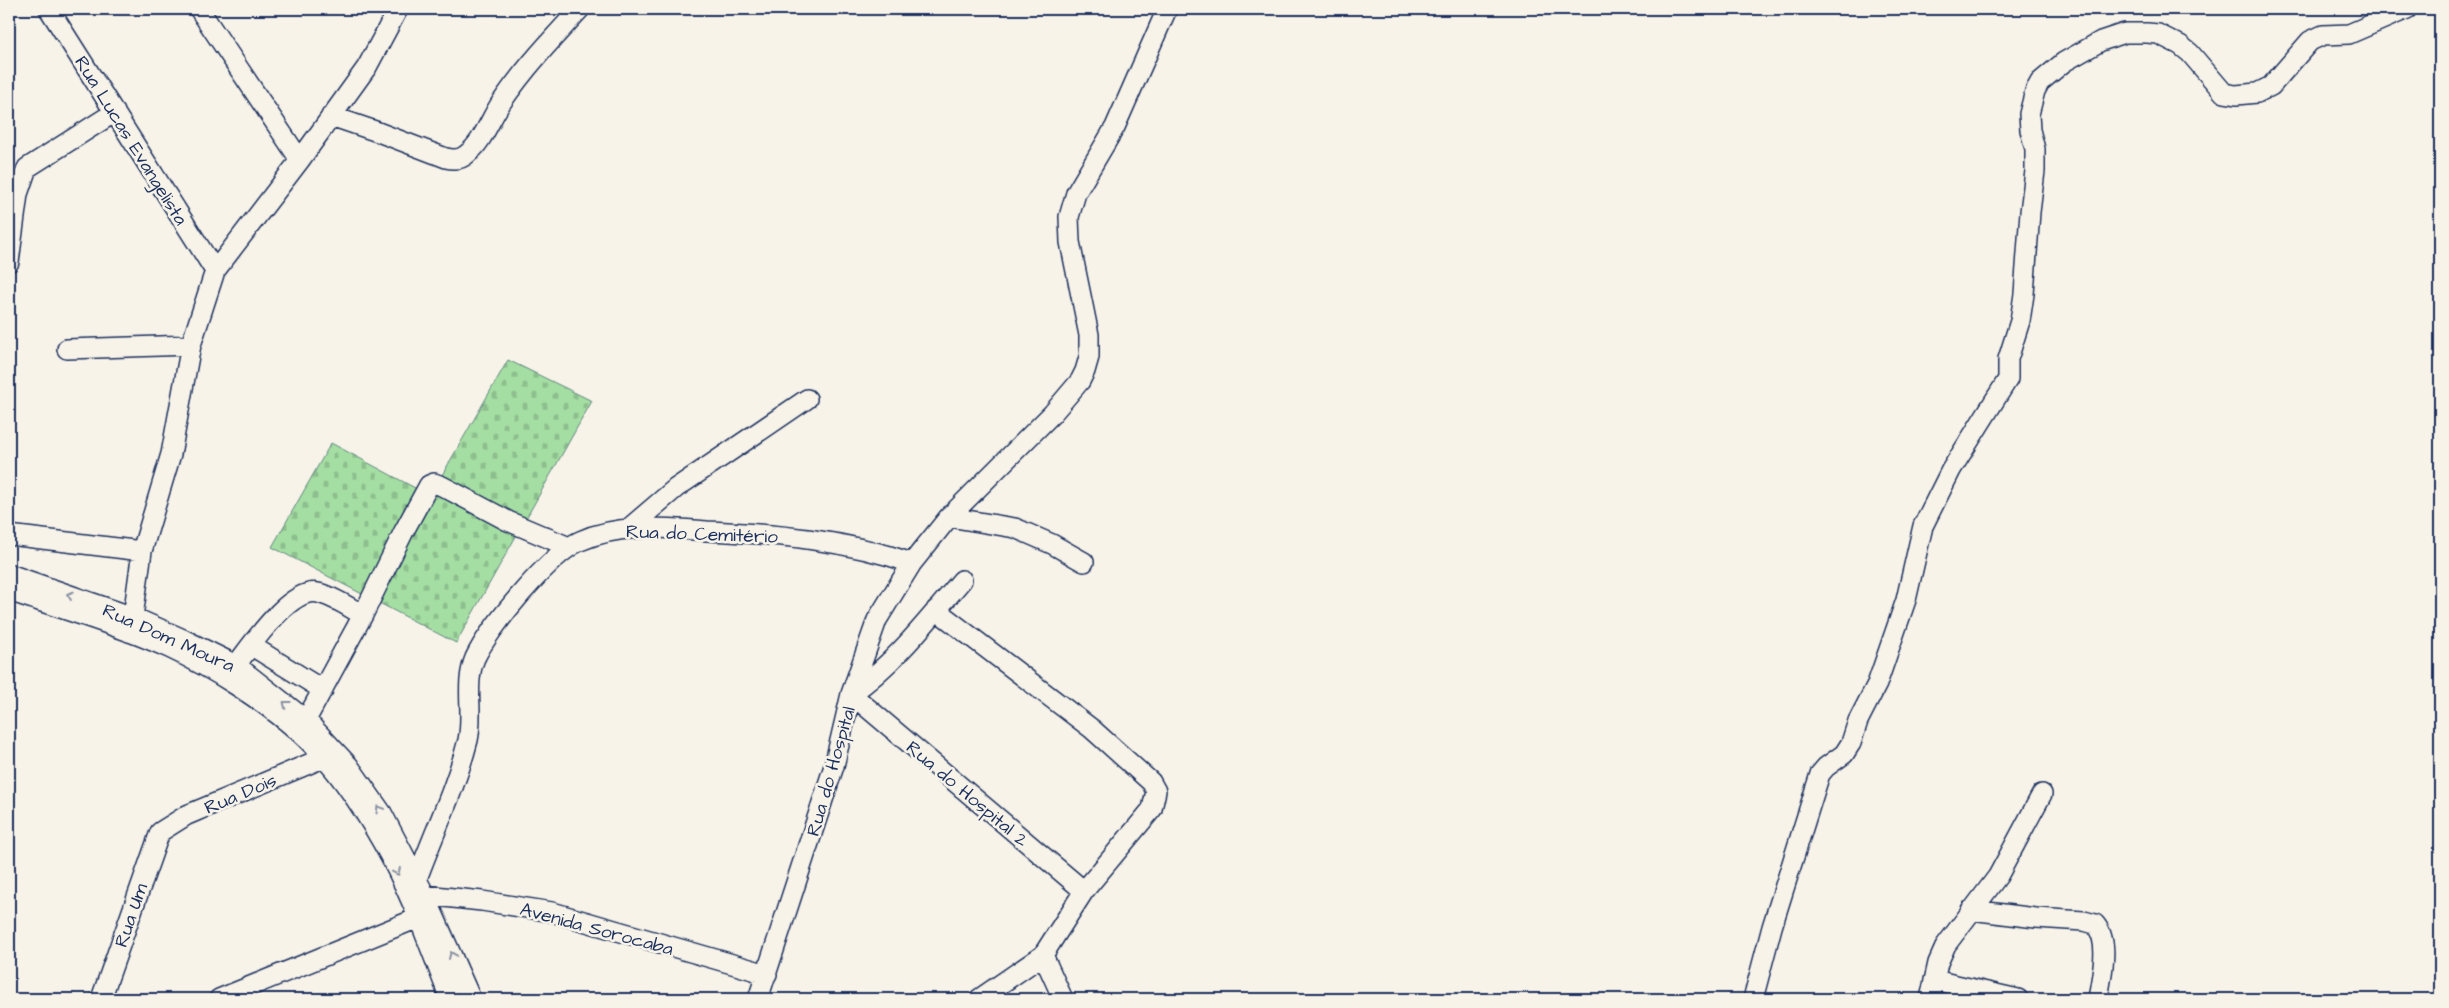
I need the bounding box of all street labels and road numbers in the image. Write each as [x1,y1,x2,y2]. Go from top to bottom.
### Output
street label: Rua Lucas Evangelista [67,51,194,232]
street label: Rua do Cemitério [626,518,779,551]
street label: Rua Dom Moura [98,597,239,680]
street label: Rua do Hospital [800,703,863,840]
street label: Rua do Hospital 2 [900,735,1034,854]
street label: Rua Dois [200,767,281,822]
street label: Rua Um [108,880,155,951]
street label: Avenida Sorocaba [517,896,677,963]

